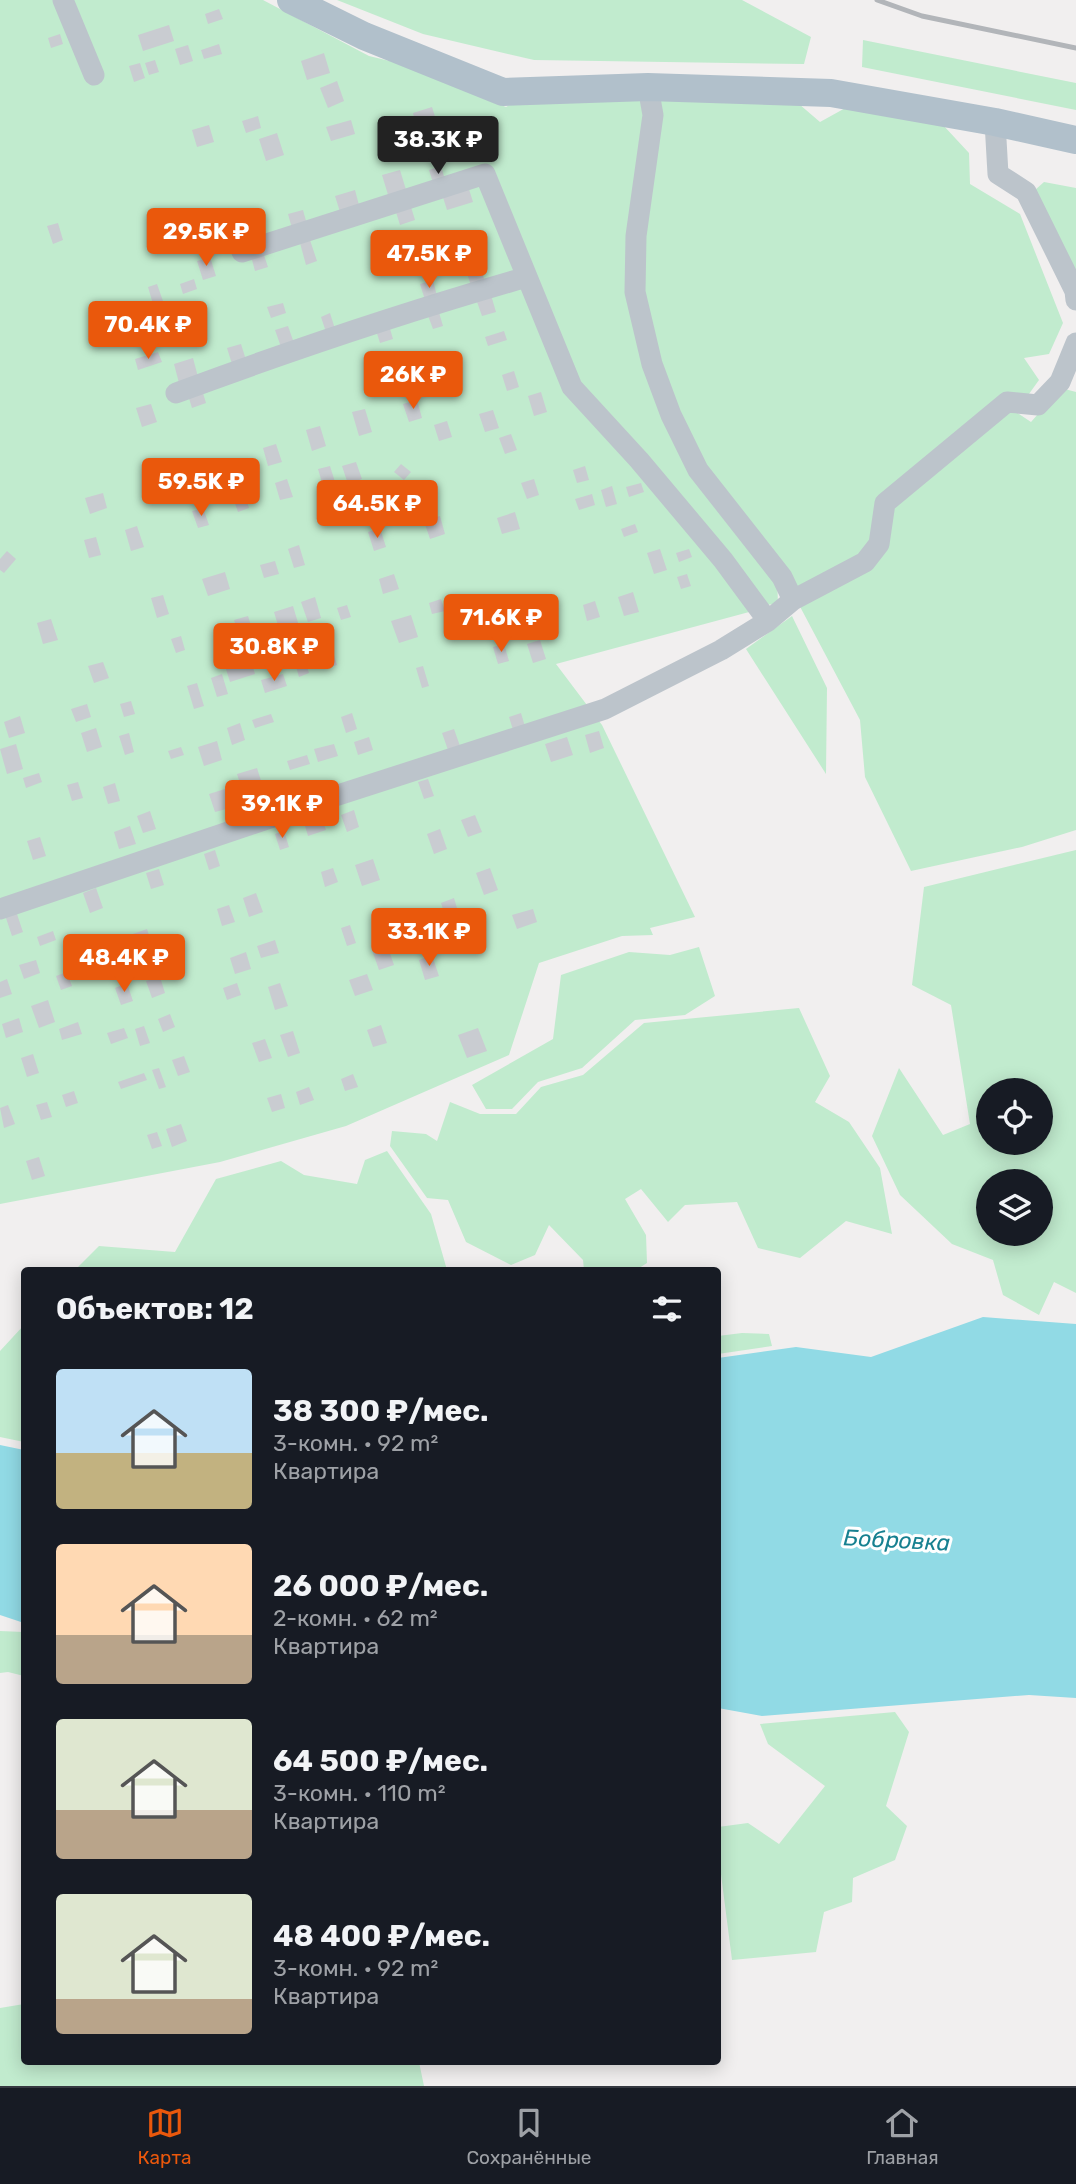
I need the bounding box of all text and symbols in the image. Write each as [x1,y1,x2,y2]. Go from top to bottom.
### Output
pin: 38.3K ₽ [373,116,503,176]
text: 38.3K ₽ [394,125,482,153]
pin: 29.5K ₽ [141,208,271,268]
text: 29.5K ₽ [163,217,249,245]
pin: 47.5K ₽ [364,230,494,290]
text: 47.5K ₽ [386,239,472,267]
pin: 70.4K ₽ [83,302,213,361]
text: 70.4K ₽ [104,310,192,338]
pin: 26K ₽ [364,352,462,411]
text: 26K ₽ [380,360,446,388]
pin: 59.5K ₽ [136,458,266,518]
text: 59.5K ₽ [158,467,244,495]
pin: 64.5K ₽ [312,480,442,540]
text: 64.5K ₽ [333,489,421,517]
pin: 71.6K ₽ [436,594,566,654]
text: 71.6K ₽ [460,603,542,631]
pin: 30.8K ₽ [209,624,339,683]
text: 30.8K ₽ [229,632,319,660]
pin: 39.1K ₽ [217,780,347,840]
text: 39.1K ₽ [241,789,323,817]
pin: 33.1K ₽ [364,908,494,968]
text: 33.1K ₽ [387,917,471,945]
pin: 48.4K ₽ [59,934,189,994]
text: 48.4K ₽ [79,943,169,971]
map controls [976,1078,1053,1246]
button: locate [976,1078,1053,1155]
button: layers [976,1169,1053,1246]
icon: filters [648,1290,686,1328]
text: Объектов: 12 [56,1291,254,1327]
text: 38 300 ₽/мес. [273,1393,489,1429]
icon: home [112,1397,196,1481]
text: 3-комн. · 92 m² [273,1429,438,1457]
text: Квартира [273,1457,379,1485]
water label: Бобровка [843,1523,951,1557]
text: 26 000 ₽/мес. [273,1568,488,1604]
icon: home [112,1572,196,1656]
text: 2-комн. · 62 m² [273,1604,438,1632]
text: Квартира [273,1632,379,1660]
text: 64 500 ₽/мес. [273,1743,488,1779]
icon: home [112,1747,196,1831]
text: 3-комн. · 110 m² [273,1779,446,1807]
text: Квартира [273,1807,379,1835]
text: 48 400 ₽/мес. [273,1918,490,1954]
icon: home [112,1922,196,2006]
text: 3-комн. · 92 m² [273,1954,438,1982]
text: Квартира [273,1982,379,2010]
tab: Карта [137,2104,192,2169]
tab: Сохранённые [466,2104,592,2169]
tab: Главная [866,2104,939,2169]

